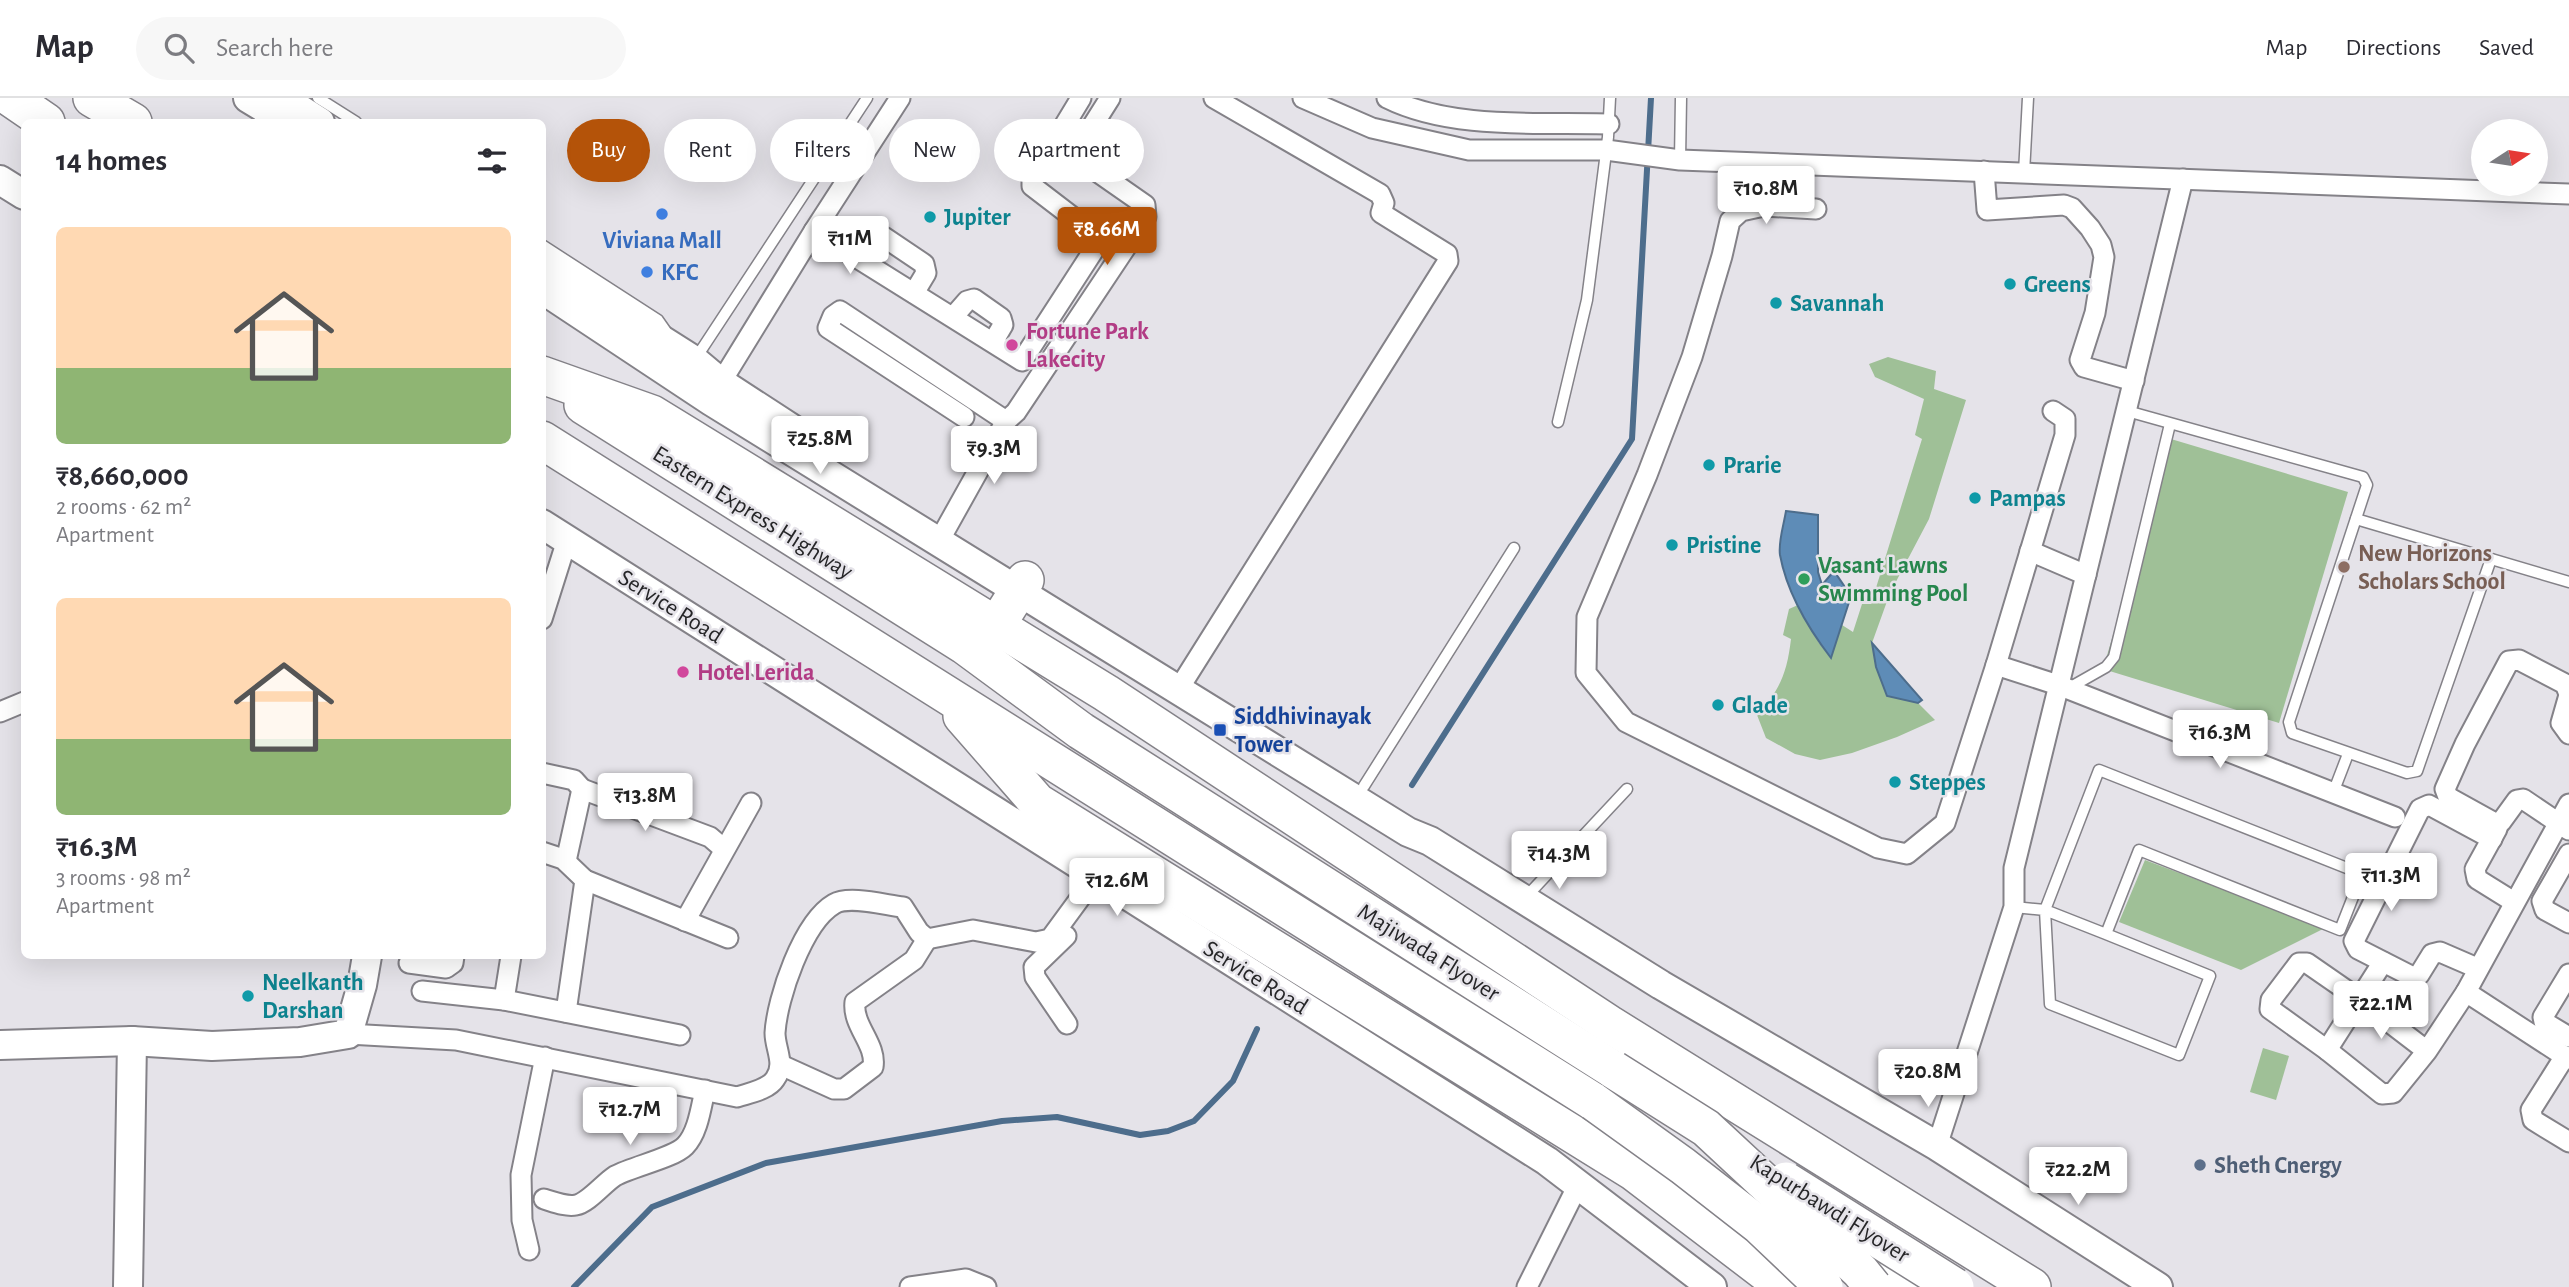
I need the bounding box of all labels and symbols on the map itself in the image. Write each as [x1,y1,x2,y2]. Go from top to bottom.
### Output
north arrow [2471,119,2548,196]
pin: ₹10.8M [1709,166,1823,226]
marker: Viviana Mall [654,206,670,222]
place label: Jupiter [944,206,1011,230]
pin: ₹8.66M [1050,208,1164,267]
marker: Jupiter [922,209,938,225]
pin: ₹11M [809,216,891,276]
place label: Viviana Mall [602,229,722,253]
place label: KFC [661,261,699,285]
marker: KFC [639,264,655,280]
place label: Greens [2024,273,2091,297]
marker: Greens [2002,276,2018,292]
place label: Savannah [1790,292,1884,316]
marker: Savannah [1768,295,1784,311]
place label: Fortune Park Lakecity [1026,320,1149,372]
marker: Fortune Park Lakecity [1004,337,1020,353]
pin: ₹25.8M [763,416,877,476]
pin: ₹9.3M [945,426,1043,486]
street label: Eastern Express Highway [648,442,857,584]
place label: Prarie [1723,454,1782,478]
marker: Prarie [1701,457,1717,473]
place label: Pampas [1989,487,2066,511]
marker: Pampas [1967,490,1983,506]
place label: Pristine [1686,534,1761,558]
marker: Pristine [1664,537,1680,553]
place label: New Horizons Scholars School [2358,542,2506,594]
place label: Vasant Lawns Swimming Pool [1818,554,1968,606]
marker: New Horizons Scholars School [2336,559,2352,575]
street label: Service Road [614,565,727,648]
marker: Vasant Lawns Swimming Pool [1796,571,1812,587]
place label: Hotel Lerida [697,661,815,685]
marker: Hotel Lerida [675,664,691,680]
place label: Glade [1732,694,1788,718]
marker: Glade [1710,697,1726,713]
place label: Siddhivinayak Tower [1234,705,1371,757]
pin: ₹16.3M [2163,710,2277,770]
marker: Siddhivinayak Tower [1212,722,1228,738]
place label: Steppes [1909,771,1986,795]
pin: ₹13.8M [588,774,702,833]
marker: Steppes [1887,774,1903,790]
pin: ₹14.3M [1502,832,1616,891]
pin: ₹11.3M [2334,854,2448,913]
pin: ₹12.6M [1060,858,1174,918]
street label: Majiwada Flyover [1353,900,1504,1006]
street label: Service Road [1199,936,1312,1019]
place label: Neelkanth Darshan [262,971,364,1023]
pin: ₹22.1M [2324,982,2438,1041]
marker: Neelkanth Darshan [240,988,256,1004]
pin: ₹20.8M [1871,1049,1985,1109]
pin: ₹12.7M [573,1088,687,1147]
pin: ₹22.2M [2021,1148,2135,1207]
street label: Kapurbawdi Flyover [1745,1150,1914,1268]
place label: Sheth Cnergy [2214,1154,2342,1178]
marker: Sheth Cnergy [2192,1157,2208,1173]

